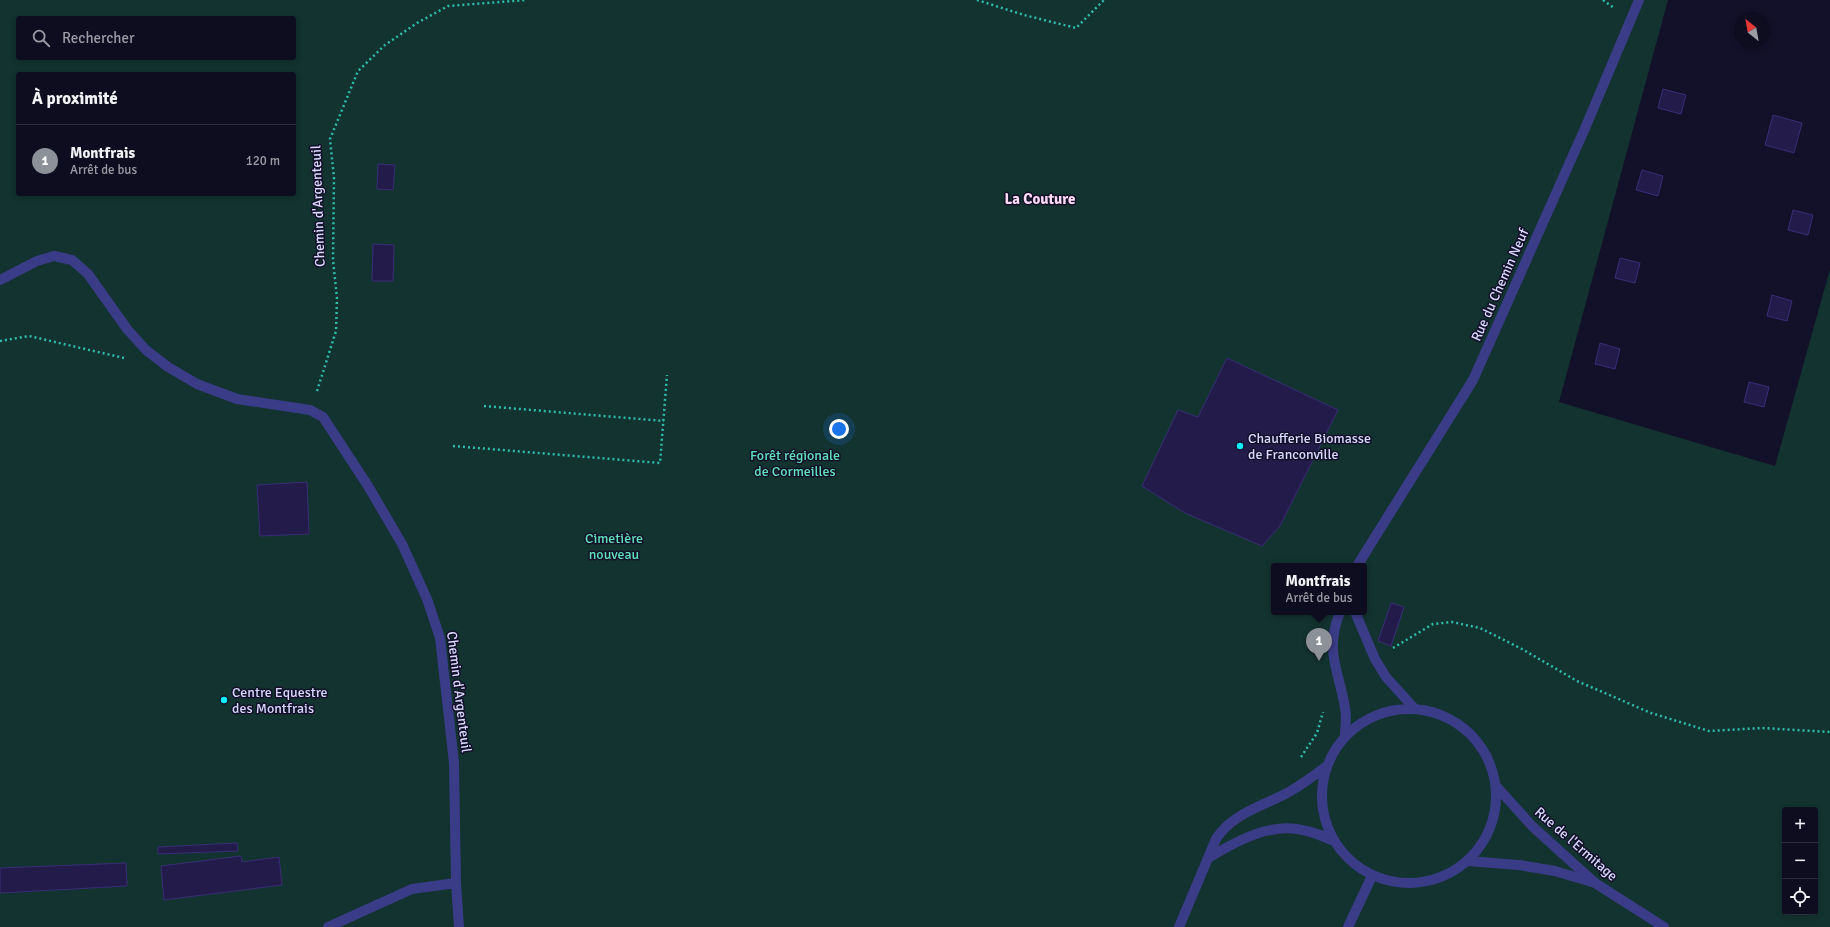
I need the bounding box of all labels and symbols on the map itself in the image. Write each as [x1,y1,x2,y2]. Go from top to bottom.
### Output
north arrow [1734,12,1770,48]
street label: Chemin d'Argenteuil [307,145,329,267]
district label: La Couture [1005,190,1076,208]
street label: Rue du Chemin Neuf [1468,225,1533,344]
your location [829,419,849,439]
place label: Chaufferie Biomasse de Franconville [1248,430,1371,463]
marker: Chaufferie Biomasse de Franconville [1235,441,1245,451]
park label: Forêt régionale de Cormeilles [750,447,840,480]
park label: Cimetière nouveau [585,530,643,563]
pin: 1 [1306,628,1332,661]
street label: Chemin d'Argenteuil [443,630,475,754]
place label: Centre Equestre des Montfrais [232,684,328,717]
marker: Centre Equestre des Montfrais [219,695,229,705]
street label: Rue de l'Ermitage [1531,803,1621,885]

